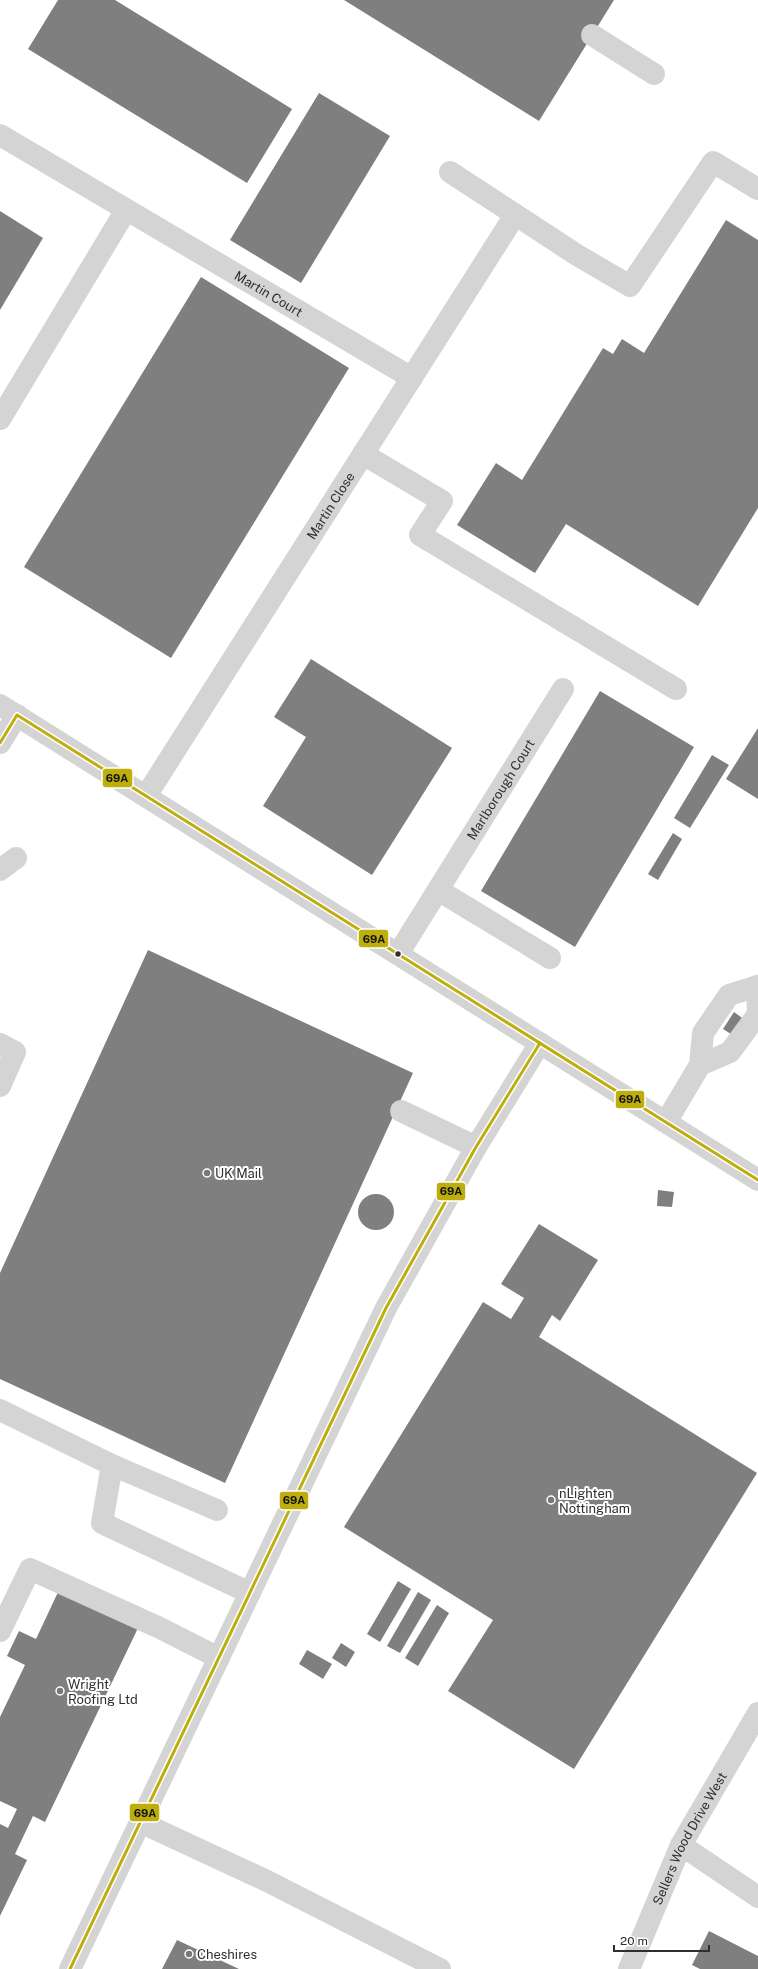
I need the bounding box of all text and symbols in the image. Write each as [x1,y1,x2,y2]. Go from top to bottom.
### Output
street label: Martin Court [232,268,305,320]
street label: Martin Close [304,470,358,542]
street label: Marlborough Court [464,737,538,842]
line badge: 69A [102,768,133,788]
text: 69A [106,772,128,784]
line badge: 69A [358,929,389,948]
text: 69A [363,933,385,945]
unlabelled marker [393,949,403,959]
line badge: 69A [615,1090,645,1109]
text: 69A [619,1093,641,1105]
place label: UK Mail [215,1166,262,1181]
marker: UK Mail [202,1168,212,1178]
line badge: 69A [436,1182,466,1201]
text: 69A [440,1185,462,1197]
place label: nLighten Nottingham [559,1486,630,1516]
line badge: 69A [279,1491,309,1510]
text: 69A [283,1494,305,1506]
marker: nLighten Nottingham [546,1495,556,1505]
place label: Wright Roofing Ltd [68,1677,138,1707]
marker: Wright Roofing Ltd [55,1686,65,1696]
street label: Sellers Wood Drive West [650,1770,730,1907]
line badge: 69A [129,1803,160,1822]
text: 69A [134,1807,156,1819]
scale bar [614,1927,709,1953]
text: 20 m [620,1934,648,1948]
place label: Cheshires [197,1947,257,1962]
marker: Cheshires [184,1949,194,1959]

